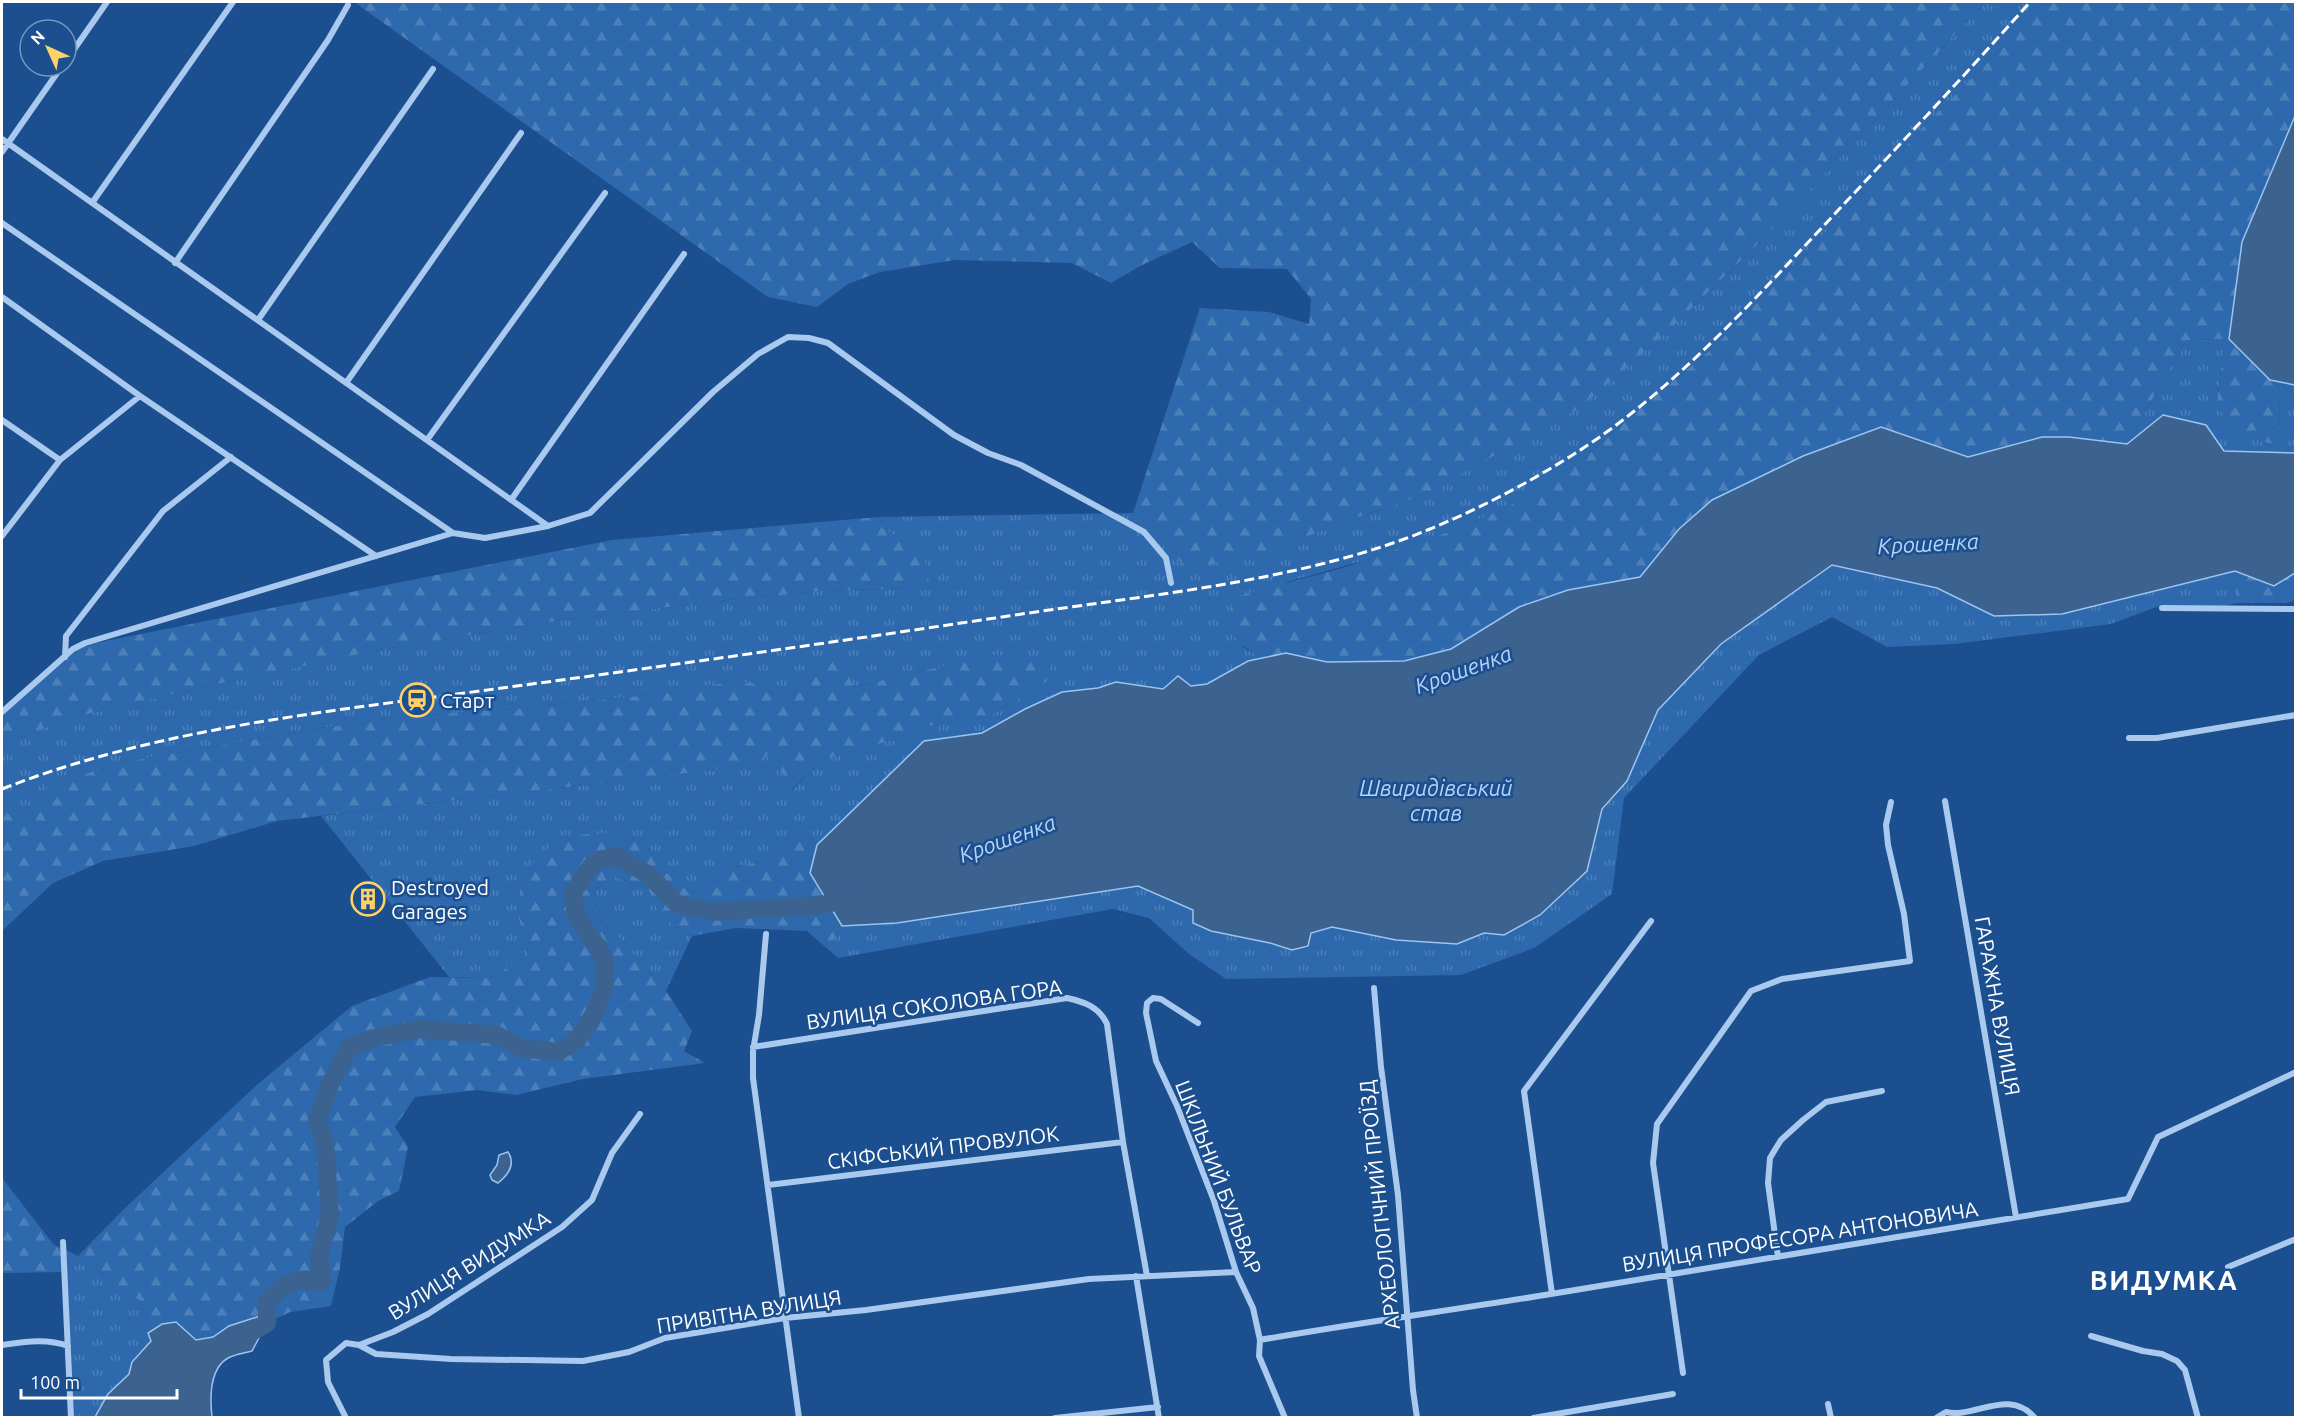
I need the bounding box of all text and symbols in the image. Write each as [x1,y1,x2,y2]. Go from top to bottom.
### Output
north arrow [18,18,78,78]
text: N [27,27,48,48]
water label: Крошенка [1877,528,1979,558]
water label: Крошенка [1411,640,1515,698]
station icon: Старт [399,682,435,718]
place label: Старт [440,688,495,712]
water label: Швиридівський став [1359,775,1513,825]
water label: Крошенка [955,809,1059,867]
place label: Destroyed Garages [391,875,489,923]
building icon: Destroyed Garages [350,881,386,917]
street label: ГАРАЖНА ВУЛИЦЯ [1970,915,2026,1097]
street label: ВУЛИЦЯ СОКОЛОВА ГОРА [805,974,1064,1034]
street label: ШКІЛЬНИЙ БУЛЬВАР [1171,1077,1267,1277]
street label: АРХЕОЛОГІЧНИЙ ПРОЇЗД [1354,1079,1404,1331]
street label: СКІФСЬКИЙ ПРОВУЛОК [826,1121,1060,1173]
street label: ВУЛИЦЯ ПРОФЕСОРА АНТОНОВИЧА [1620,1196,1980,1276]
street label: ВУЛИЦЯ ВИДУМКА [384,1205,555,1324]
district label: ВИДУМКА [2090,1265,2238,1295]
street label: ПРИВІТНА ВУЛИЦЯ [655,1285,843,1337]
scale bar [21,1362,177,1400]
text: 100 m [30,1372,80,1392]

